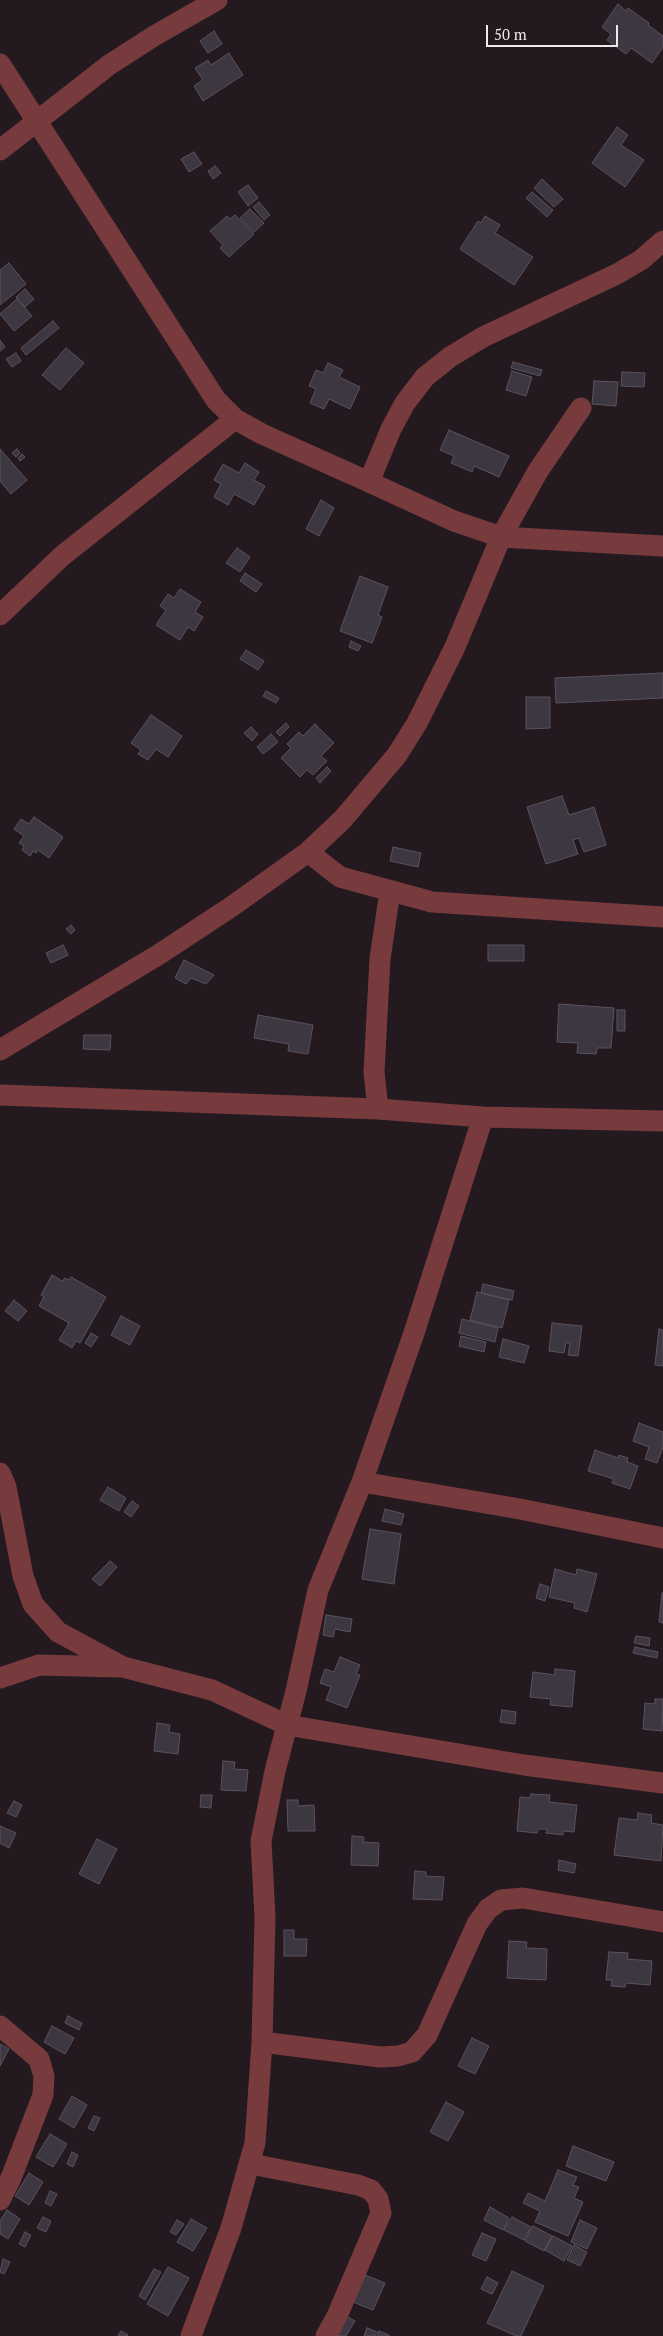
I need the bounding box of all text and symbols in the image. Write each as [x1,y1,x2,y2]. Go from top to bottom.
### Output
scale bar [488,15,620,47]
text: 50 m [494,24,527,44]

